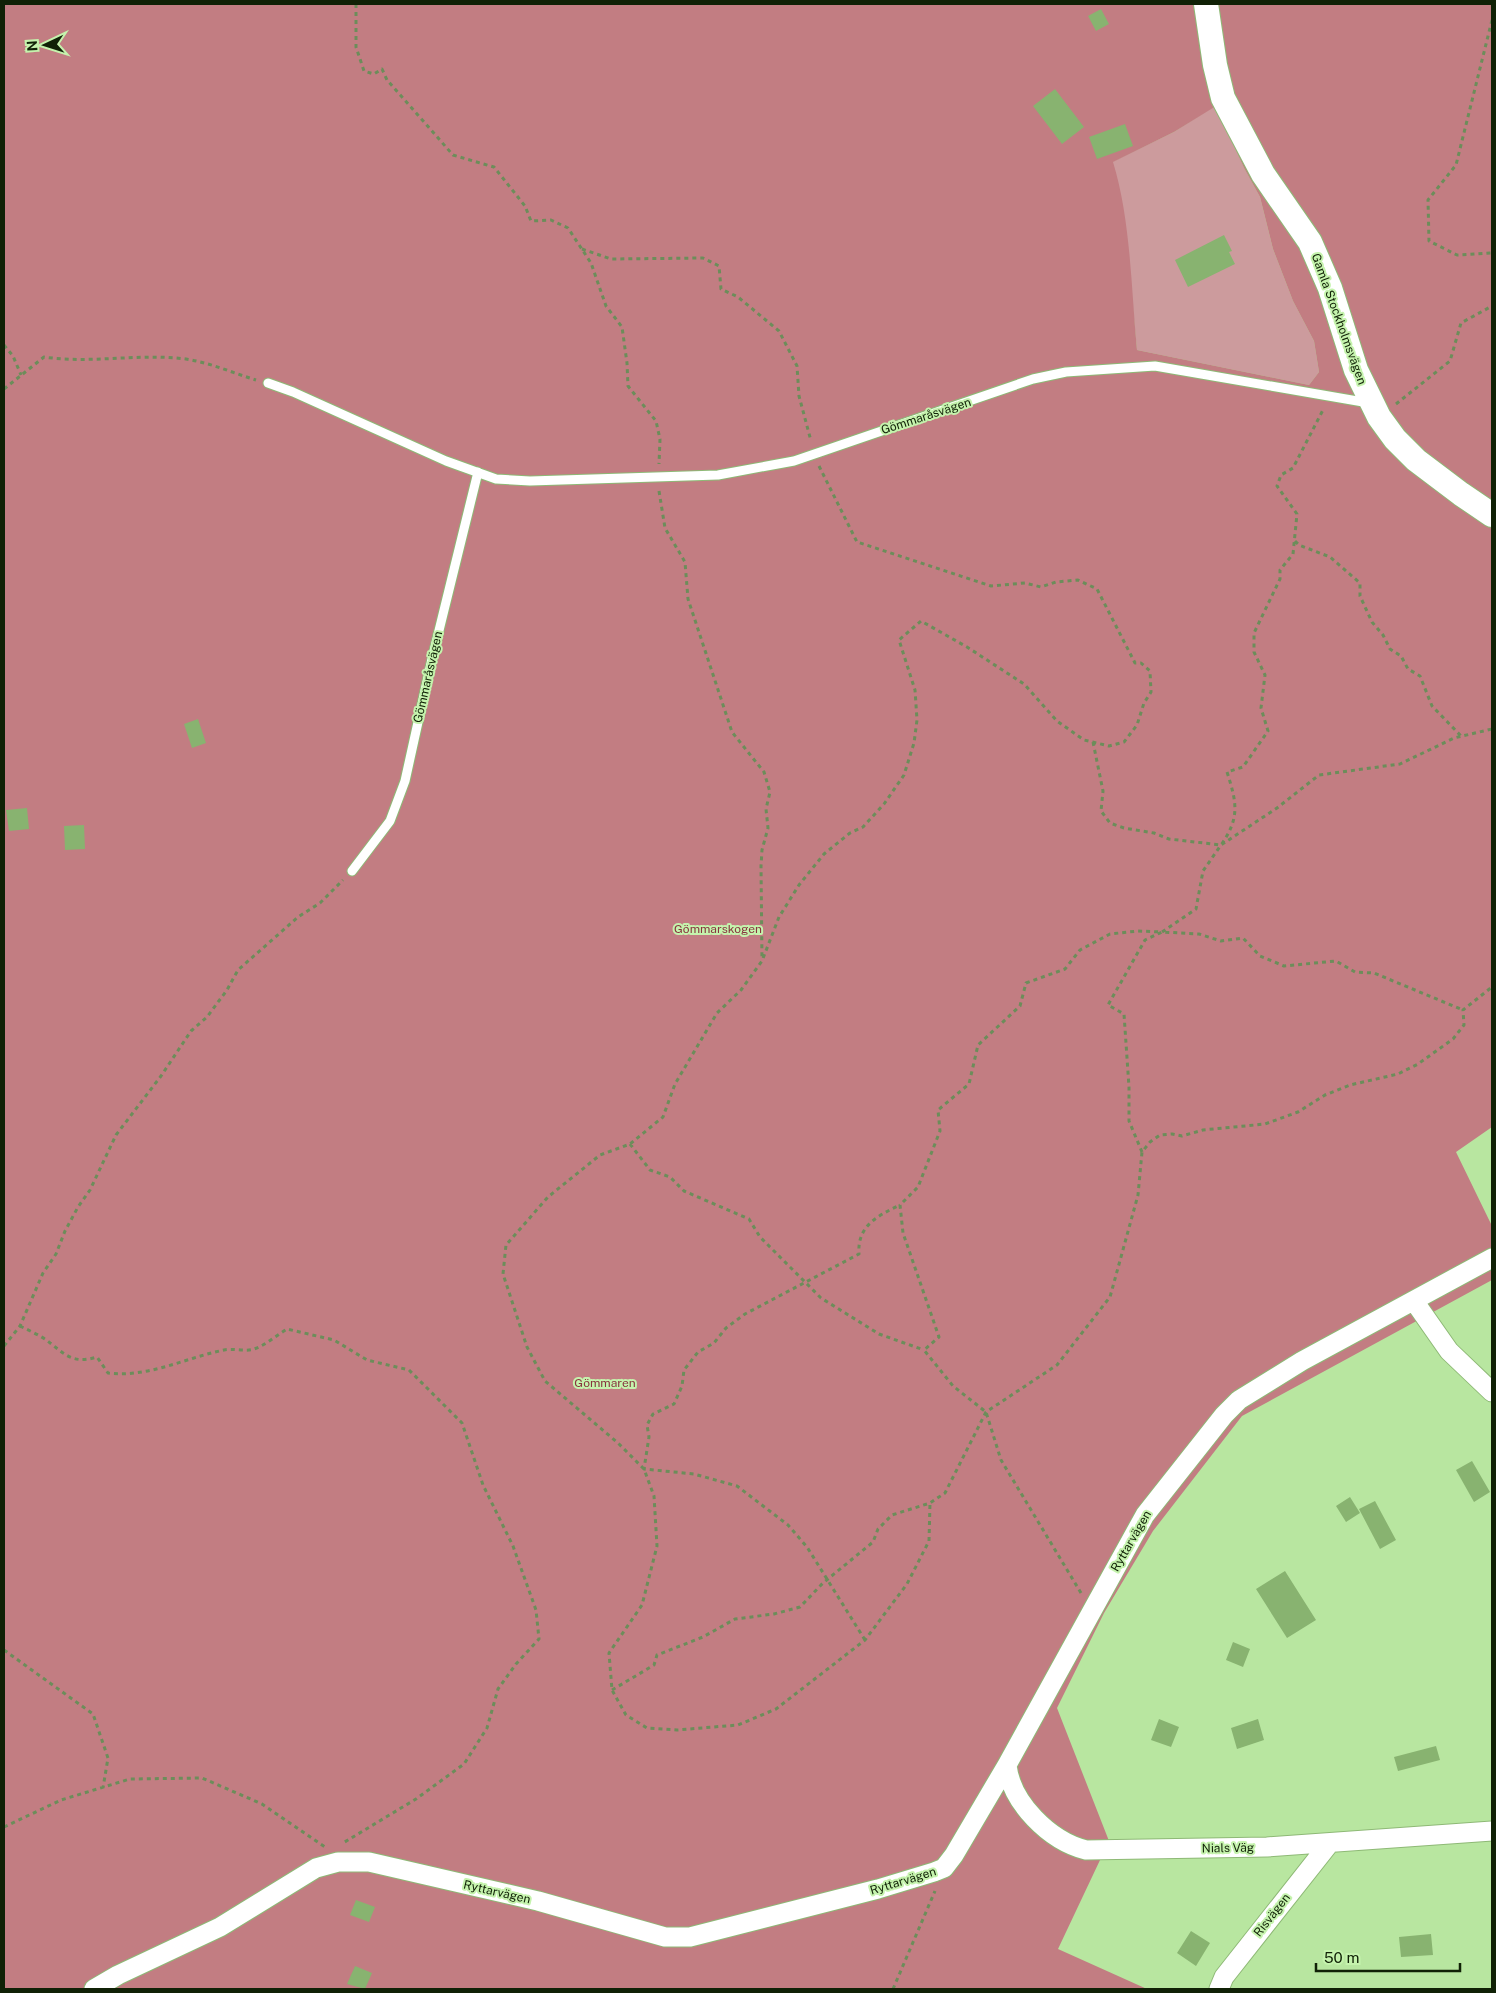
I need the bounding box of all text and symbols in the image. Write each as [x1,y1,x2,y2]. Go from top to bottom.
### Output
north arrow [20,20,70,70]
text: N [24,40,40,52]
street label: Gamla Stockholmsvägen [1309,252,1369,386]
street label: Gömmaråsvägen [879,395,973,437]
street label: Gömmaråsvägen [411,630,445,724]
park label: Gömmarskogen [674,922,762,936]
park label: Gömmaren [574,1376,636,1390]
street label: Ryttarvägen [1108,1508,1154,1574]
street label: Nials Väg [1202,1841,1254,1855]
street label: Ryttarvägen [868,1864,938,1898]
street label: Ryttarvägen [462,1877,532,1907]
street label: Risvägen [1251,1891,1293,1939]
scale bar [1316,1940,1460,1972]
text: 50 m [1324,1949,1359,1966]

